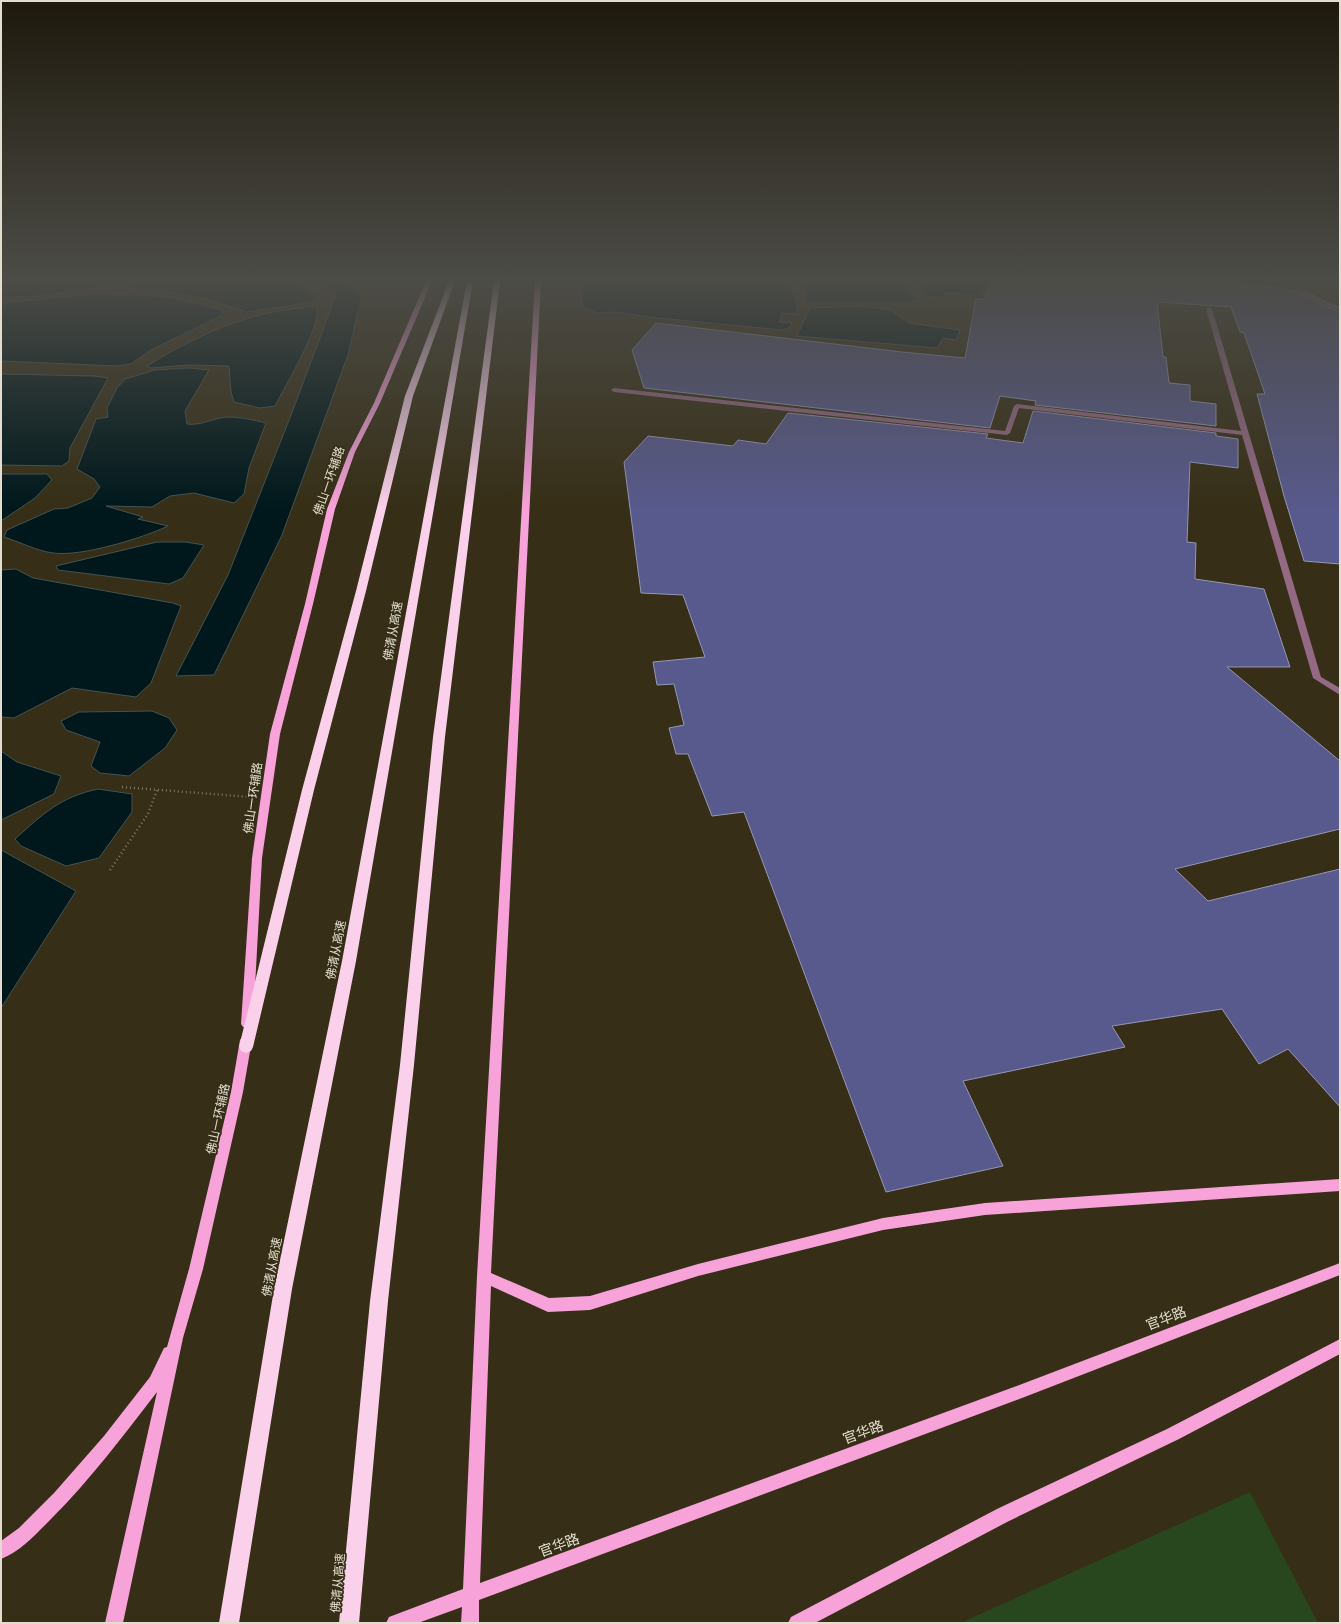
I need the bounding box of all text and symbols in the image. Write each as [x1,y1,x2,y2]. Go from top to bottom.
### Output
street label: 佛山一环辅路 [310,444,347,517]
street label: 佛清从高速 [380,600,405,662]
street label: 佛山一环辅路 [240,761,265,835]
street label: 佛清从高速 [322,919,349,981]
street label: 佛山一环辅路 [203,1082,232,1156]
street label: 佛清从高速 [258,1236,285,1298]
street label: 官华路 [1143,1301,1189,1334]
street label: 官华路 [840,1415,886,1448]
street label: 官华路 [536,1528,582,1561]
street label: 佛清从高速 [327,1552,348,1614]

